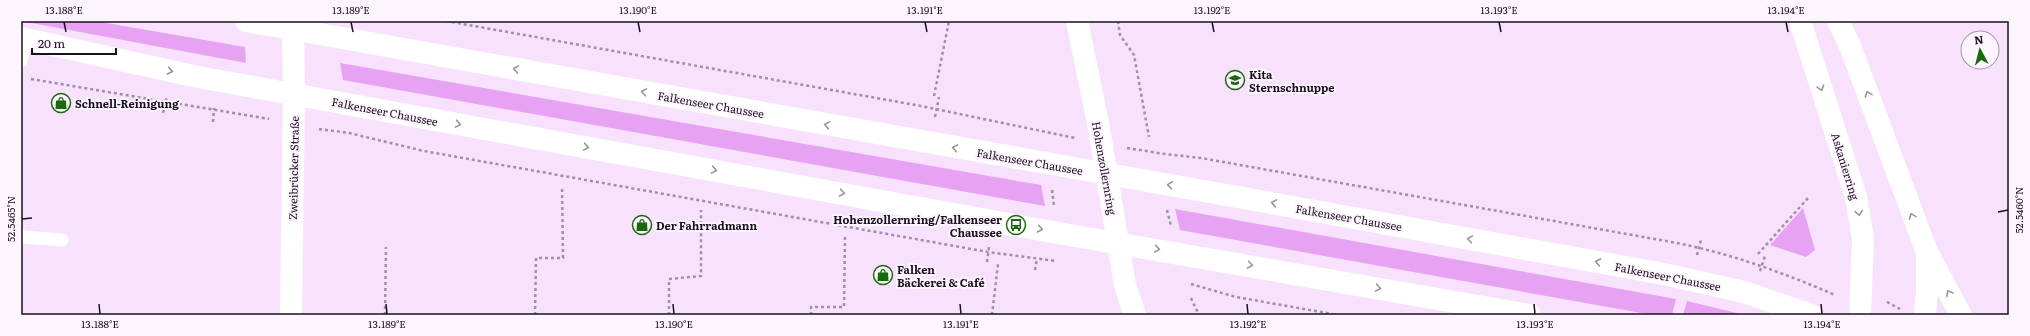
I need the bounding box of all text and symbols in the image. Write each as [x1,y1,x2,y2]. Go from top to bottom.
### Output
text: 13.188°E [45,2,83,17]
text: 13.189°E [332,2,370,17]
text: 13.190°E [619,2,657,17]
text: 13.191°E [907,2,943,17]
text: 13.192°E [1194,2,1230,17]
text: 13.193°E [1480,2,1518,17]
text: 13.194°E [1767,2,1805,17]
scale bar [32,30,116,56]
north arrow [1960,30,2000,70]
text: N [1973,31,1984,48]
text: 20 m [38,34,65,52]
one-way arrow [513,65,519,74]
place label: Kita Sternschnuppe [1249,66,1334,95]
one-way arrow [167,67,173,75]
school or university icon: Kita Sternschnuppe [1224,69,1246,91]
one-way arrow [1817,85,1825,92]
street label: Falkenseer Chaussee [657,87,766,121]
one-way arrow [641,88,647,97]
one-way arrow [1864,90,1872,97]
shop icon: Schnell-Reinigung [50,92,72,114]
street label: Falkenseer Chaussee [331,93,440,129]
place label: Schnell-Reinigung [75,95,179,111]
street label: Zweibrücker Straße [284,116,302,220]
one-way arrow [455,119,461,128]
street label: Hohenzollernring [1089,120,1121,217]
one-way arrow [824,121,830,130]
street label: Askanierring [1828,130,1864,202]
one-way arrow [583,143,589,151]
one-way arrow [952,144,958,153]
street label: Falkenseer Chaussee [976,144,1085,178]
one-way arrow [711,166,717,174]
one-way arrow [1167,181,1173,190]
text: 52.5460°N [2011,187,2026,233]
one-way arrow [839,189,845,197]
text: 52.5465°N [3,196,18,242]
one-way arrow [1271,199,1277,208]
street label: Falkenseer Chaussee [1295,200,1404,234]
one-way arrow [1854,210,1863,216]
place label: Hohenzollernring/Falkenseer Chaussee [833,211,1002,240]
one-way arrow [1909,212,1917,219]
shop icon: Der Fahrradmann [631,214,653,236]
bus stop icon: Hohenzollernring/Falkenseer Chaussee [1005,214,1027,236]
place label: Der Fahrradmann [656,217,757,233]
one-way arrow [1037,224,1043,233]
one-way arrow [1467,235,1474,243]
one-way arrow [1153,244,1160,253]
one-way arrow [1595,258,1601,267]
street label: Falkenseer Chaussee [1614,258,1723,294]
place label: Falken Bäckerei & Café [897,261,985,290]
one-way arrow [1246,261,1253,269]
shop icon: Falken Bäckerei & Café [872,264,894,286]
one-way arrow [1375,283,1381,291]
one-way arrow [1946,290,1954,297]
text: 13.188°E [81,316,119,331]
text: 13.189°E [368,316,406,331]
text: 13.190°E [655,316,693,331]
text: 13.191°E [943,316,979,331]
text: 13.192°E [1230,316,1266,331]
text: 13.193°E [1516,316,1554,331]
text: 13.194°E [1803,316,1841,331]

